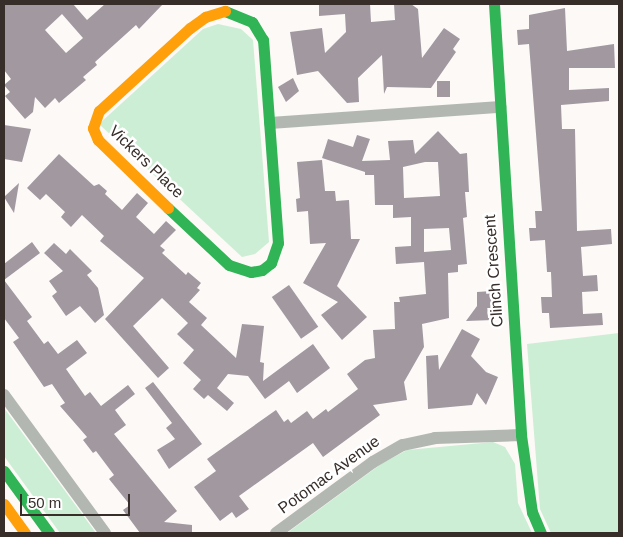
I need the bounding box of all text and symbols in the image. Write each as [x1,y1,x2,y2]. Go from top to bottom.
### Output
street label: Vickers Place [105,122,187,202]
street label: Clinch Crescent [480,214,508,328]
street label: Potomac Avenue [274,432,384,518]
scale bar [22,484,132,516]
text: 50 m [28,494,61,511]

